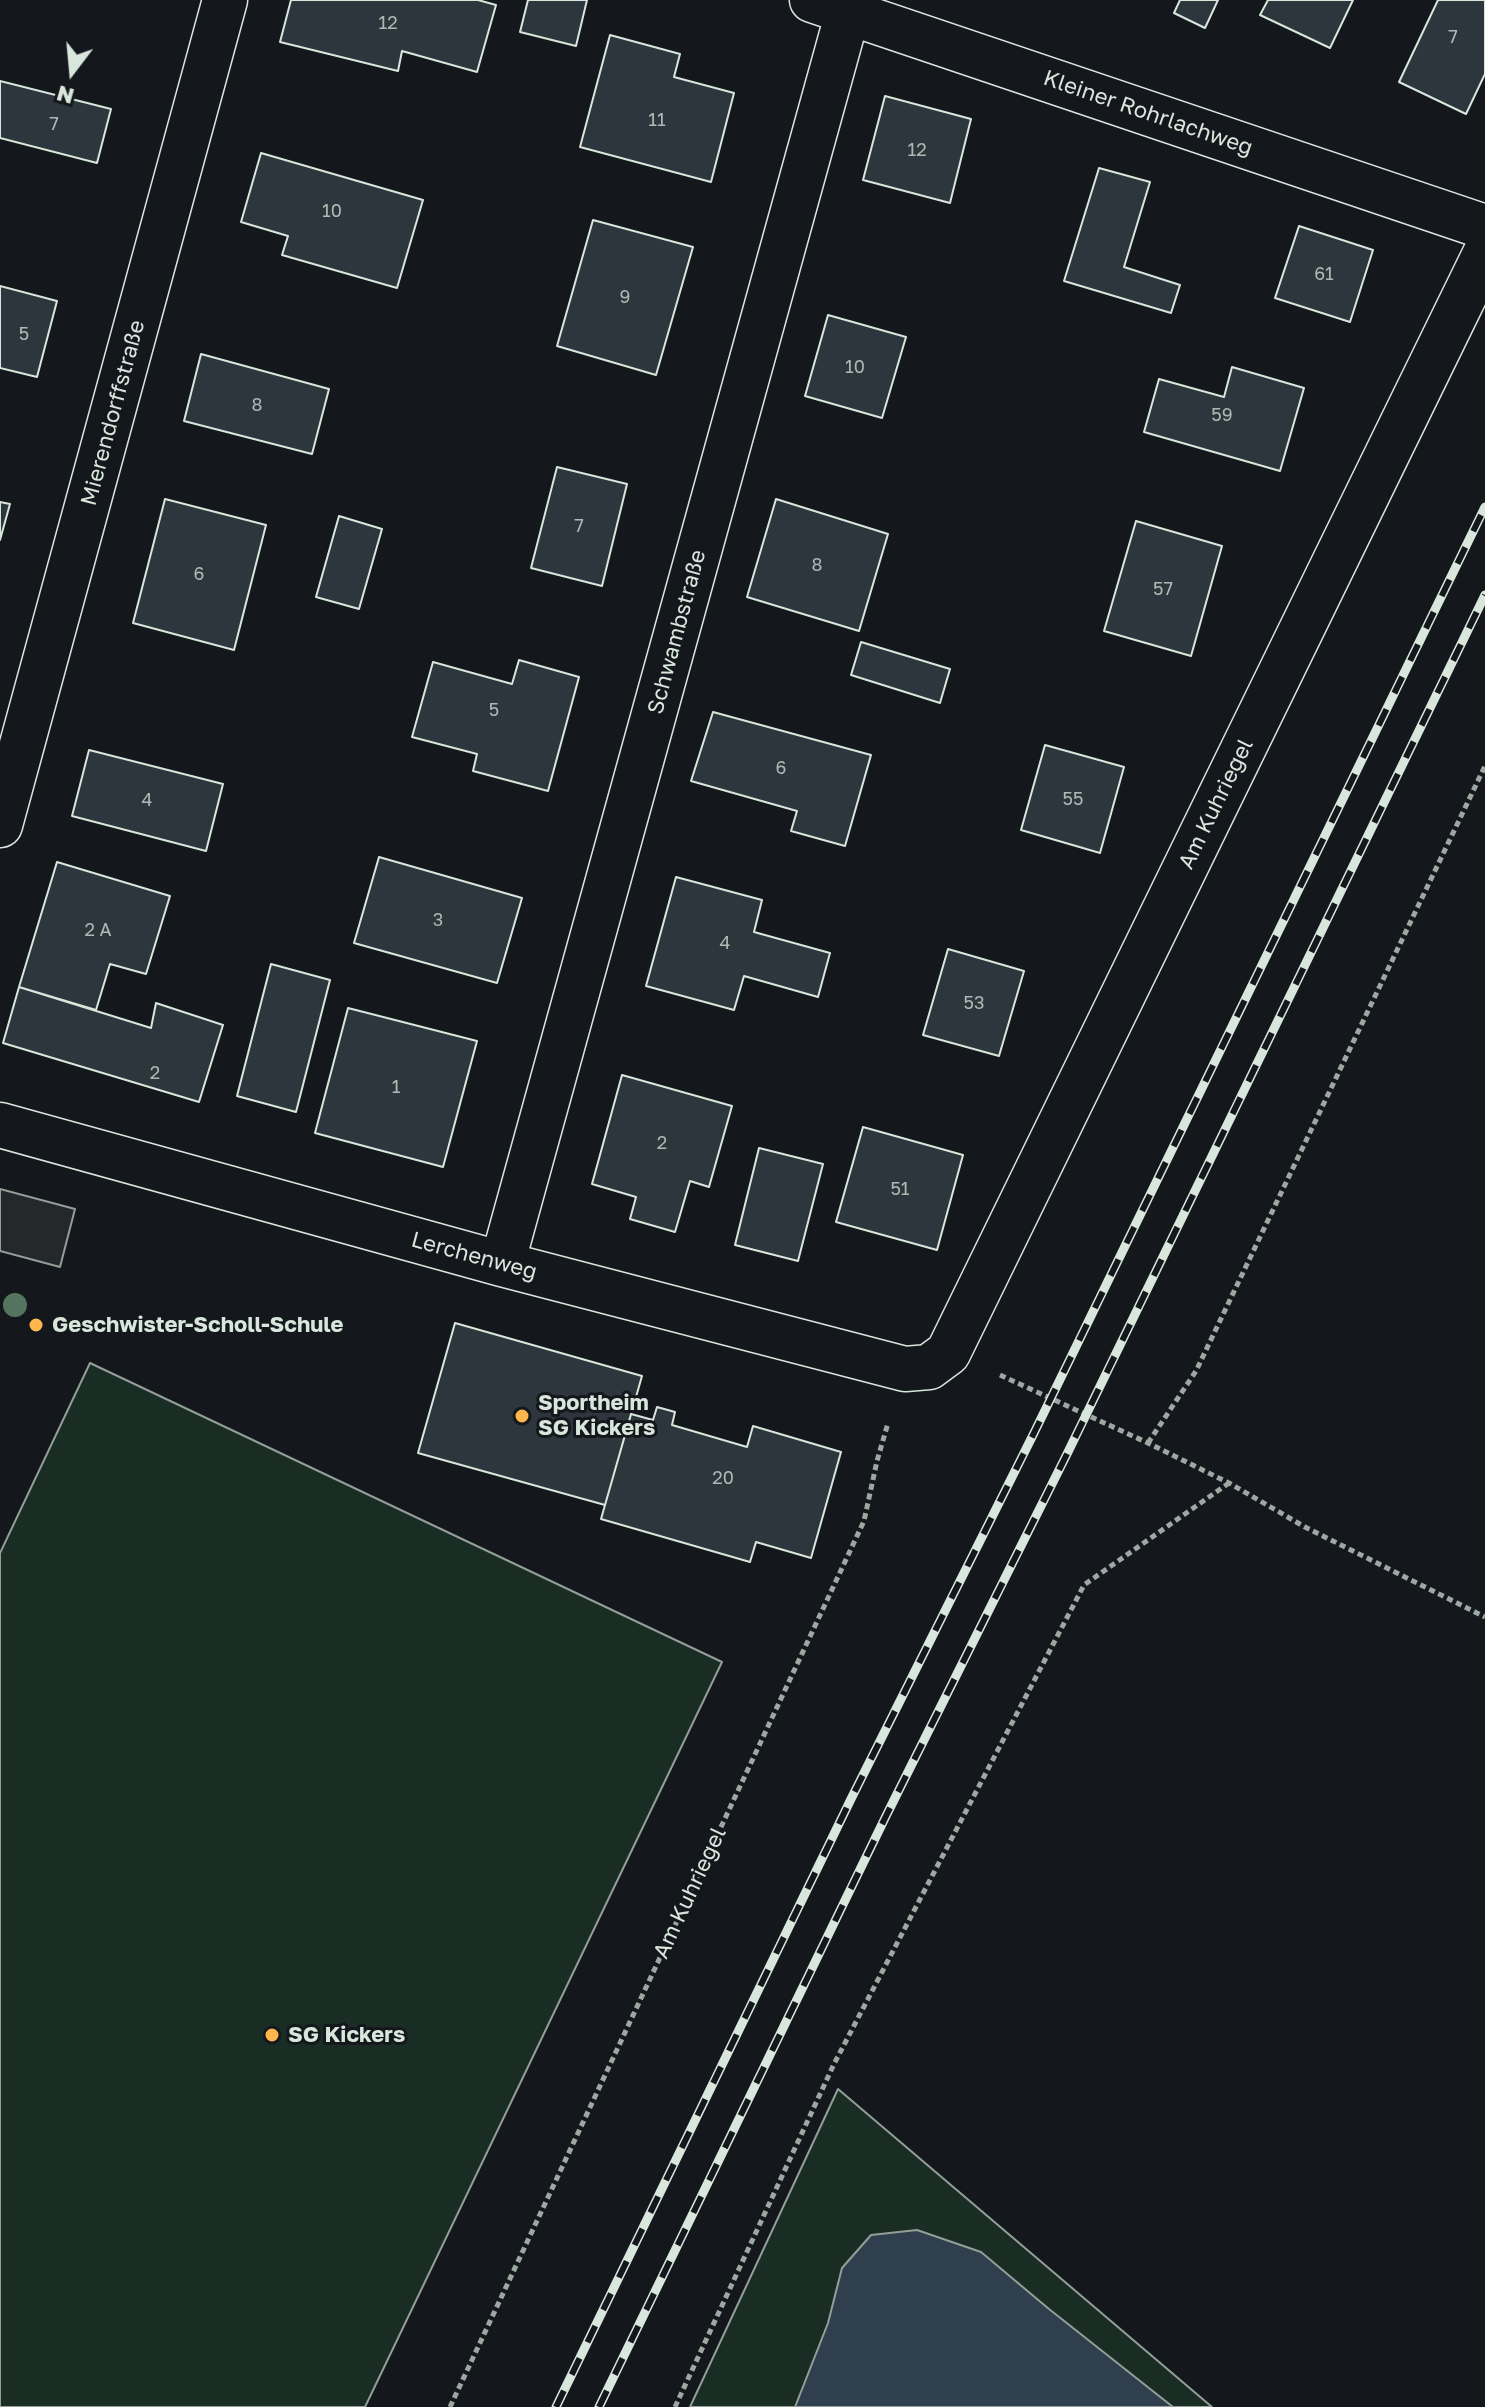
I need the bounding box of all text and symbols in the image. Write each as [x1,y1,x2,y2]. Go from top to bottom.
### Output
house number: 12 [378,12,398,34]
house number: 7 [1448,26,1458,48]
north arrow [32,32,112,112]
street label: Kleiner Rohrlachweg [1040,65,1256,161]
text: N [53,80,77,111]
house number: 11 [648,109,666,131]
house number: 7 [49,113,59,135]
house number: 12 [907,139,927,161]
house number: 10 [322,200,342,222]
house number: 61 [1314,263,1334,285]
house number: 9 [620,286,630,308]
street label: Mierendorffstraße [76,317,150,509]
house number: 5 [19,323,29,345]
house number: 10 [845,356,865,378]
house number: 8 [252,394,262,416]
house number: 59 [1211,404,1233,426]
house number: 7 [574,515,584,537]
street label: Schwambstraße [642,547,712,717]
house number: 8 [812,554,822,576]
house number: 6 [194,563,204,585]
house number: 57 [1153,578,1173,600]
house number: 5 [489,699,499,721]
street label: Am Kuhriegel [1173,734,1259,874]
house number: 6 [776,757,786,779]
house number: 55 [1063,788,1083,810]
house number: 4 [142,789,152,811]
house number: 3 [433,909,443,931]
house number: 2 A [85,919,111,941]
house number: 4 [720,932,730,954]
house number: 53 [964,992,984,1014]
house number: 2 [150,1062,160,1084]
house number: 1 [392,1076,400,1098]
house number: 2 [657,1132,667,1154]
house number: 51 [890,1178,910,1200]
street label: Lerchenweg [408,1227,540,1285]
place label: Geschwister-Scholl-Schule [52,1312,344,1338]
marker: Geschwister-Scholl-Schule [27,1316,45,1334]
place label: Sportheim SG Kickers [538,1390,655,1442]
marker: Sportheim SG Kickers [513,1407,531,1425]
house number: 20 [712,1467,734,1489]
street label: Am Kuhriegel [648,1823,732,1963]
place label: SG Kickers [288,2022,405,2048]
marker: SG Kickers [263,2026,281,2044]

